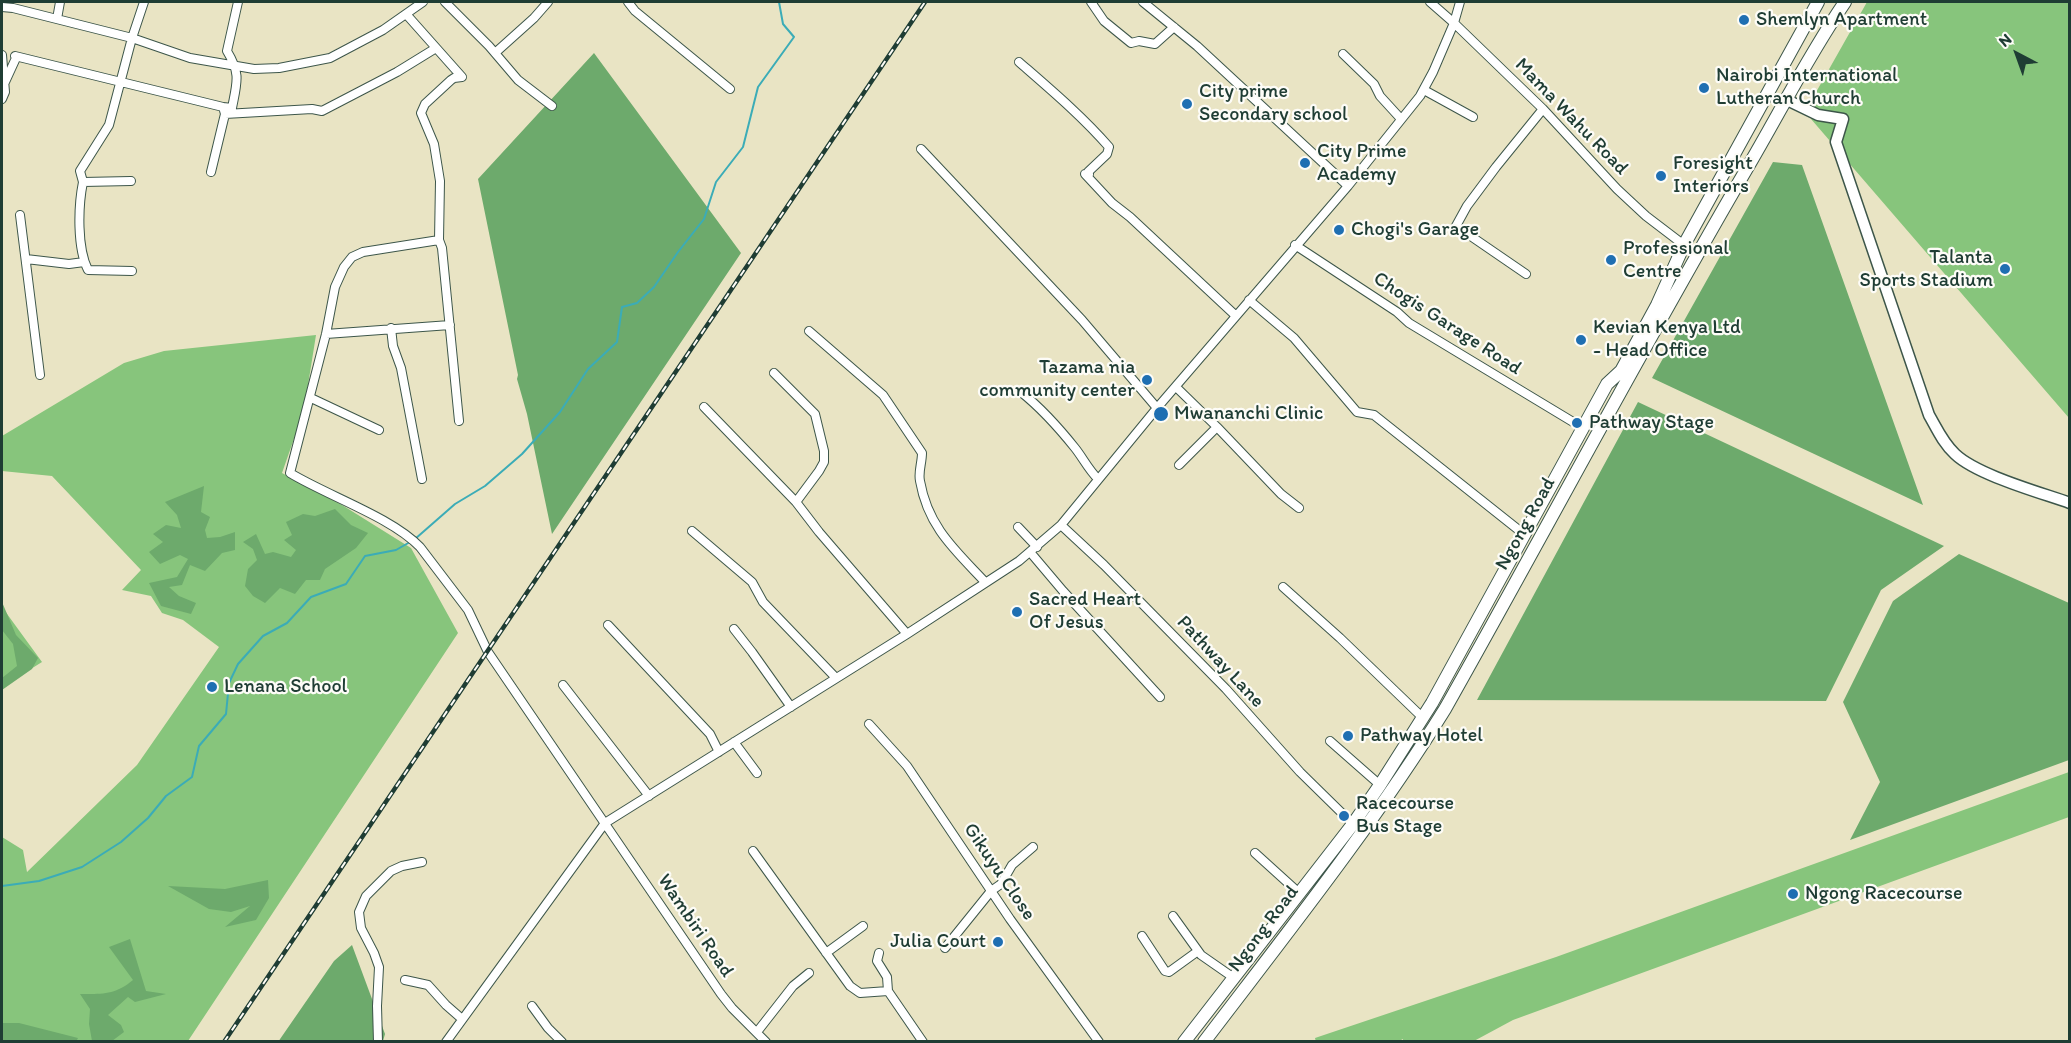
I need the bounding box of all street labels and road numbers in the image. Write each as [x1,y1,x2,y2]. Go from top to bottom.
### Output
street label: Mama Wahu Road [1509,54,1633,180]
street label: Chogis Garage Road [1368,267,1526,381]
street label: Ngong Road [1491,473,1561,575]
street label: Pathway Lane [1171,611,1269,713]
street label: Gikuyu Close [958,819,1040,925]
street label: Wambiri Road [652,870,738,982]
street label: Ngong Road [1224,881,1304,977]

